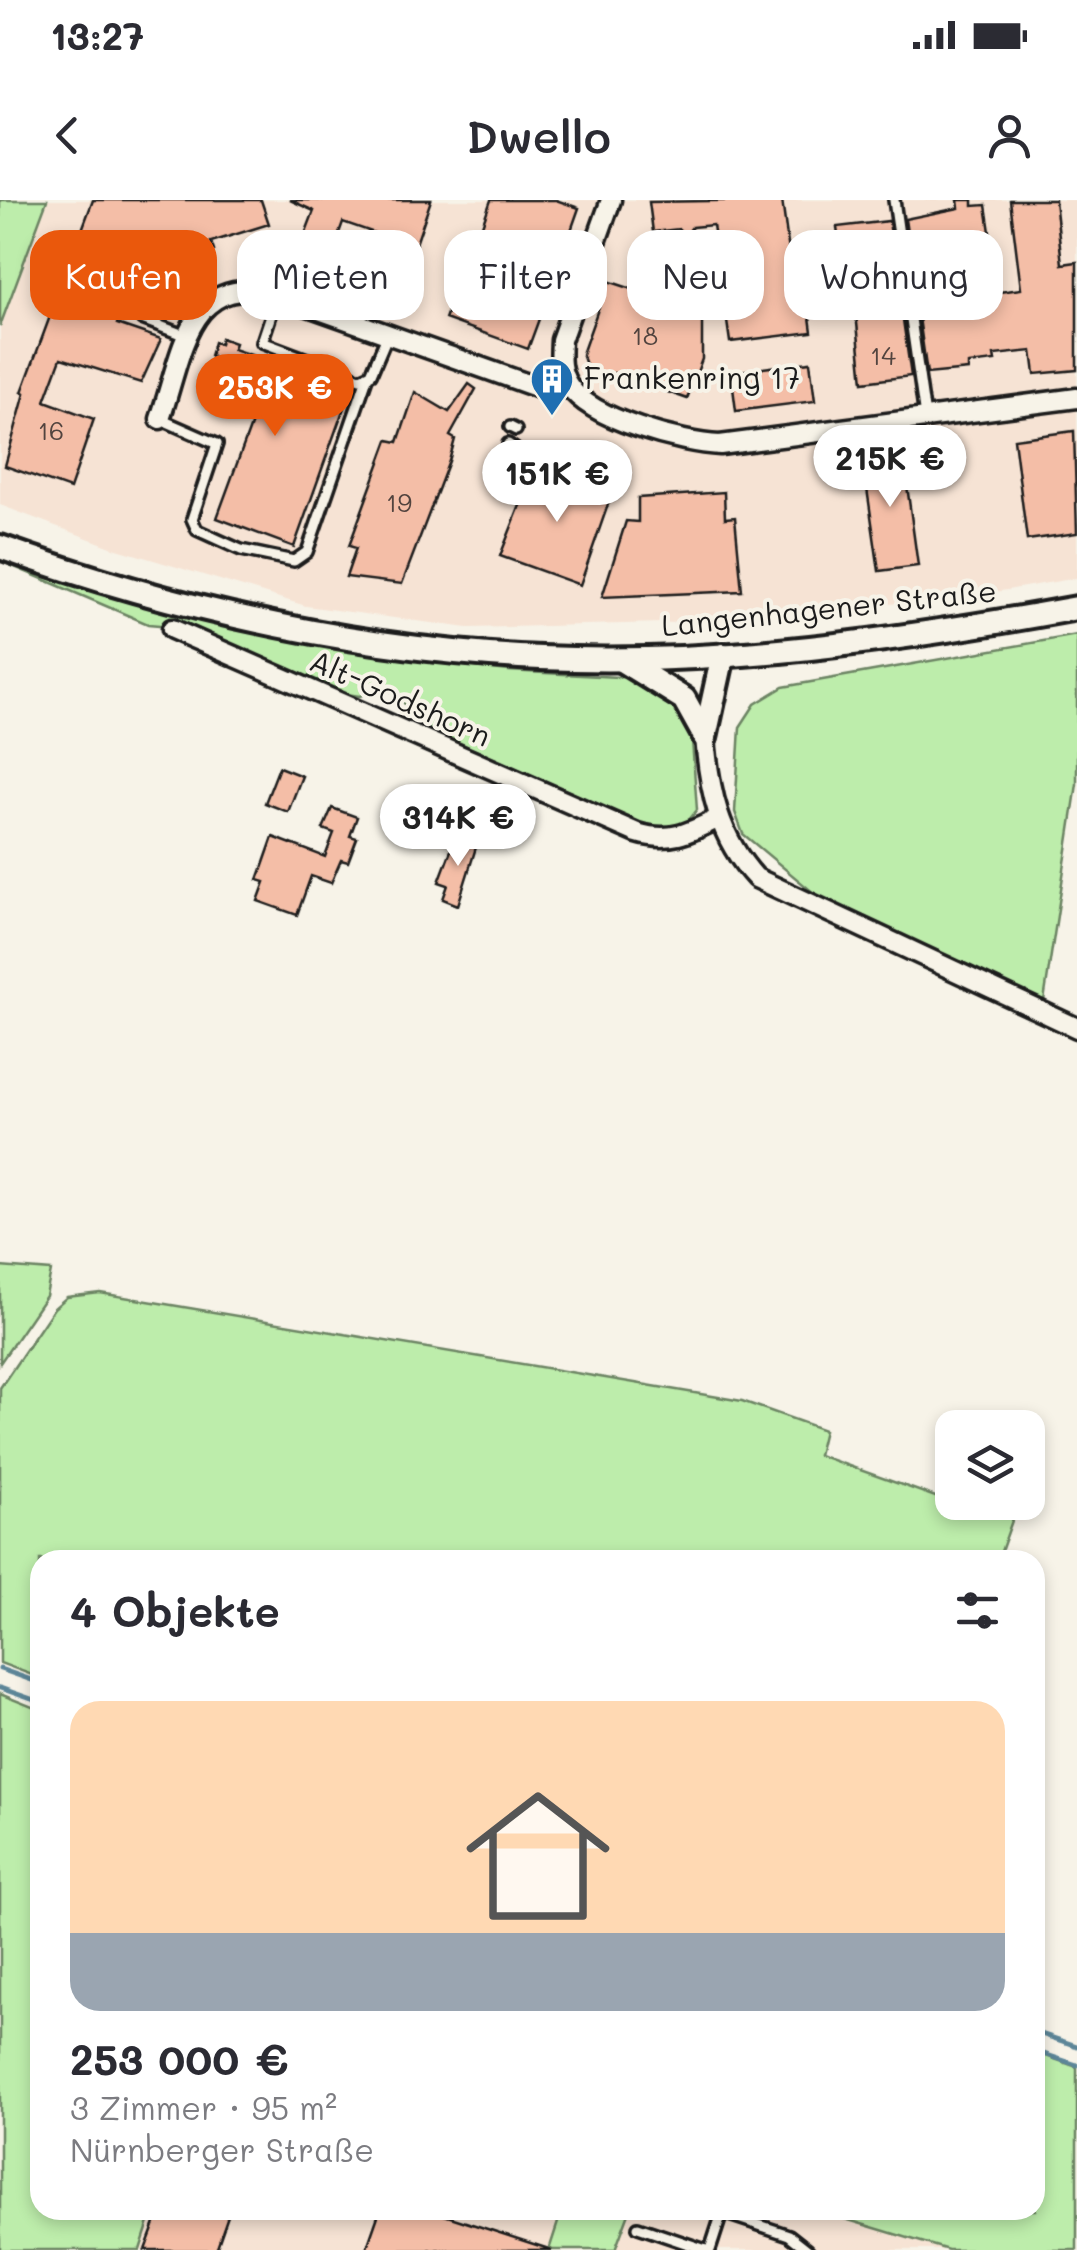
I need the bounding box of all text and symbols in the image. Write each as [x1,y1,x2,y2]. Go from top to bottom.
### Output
text: 13:27 [50,10,144,60]
text: Dwello [466,106,611,164]
icon: back [40,108,95,163]
icon: person [982,108,1037,163]
chip: Kaufen [30,230,217,320]
chip: Mieten [237,230,424,320]
chip: Filter [444,230,607,320]
chip: Neu [627,230,764,320]
chip: Wohnung [784,230,1003,320]
house number: 18 [632,319,658,351]
house number: 14 [870,339,896,371]
pin: 253K € [194,354,356,439]
building icon: Frankenring 17 [529,356,575,417]
place label: Frankenring 17 [584,357,800,397]
text: 253K € [218,365,332,407]
house number: 16 [38,414,64,446]
pin: 215K € [809,425,971,510]
text: 215K € [835,436,945,478]
pin: 151K € [476,440,638,525]
text: 151K € [504,451,610,493]
house number: 19 [386,486,412,518]
street label: Langenhagener Straße [659,570,998,644]
street label: Alt-Godshorn [304,639,498,755]
pin: 314K € [377,784,539,869]
text: 314K € [402,795,514,837]
map controls [935,1410,1045,1520]
button: layers [935,1410,1045,1520]
text: 4 Objekte [70,1583,280,1638]
icon: filters [950,1583,1005,1638]
icon: home [448,1766,628,1946]
text: 253 000 € [70,2031,289,2086]
text: 3 Zimmer · 95 m² [70,2086,337,2128]
text: Nürnberger Straße [70,2128,374,2170]

